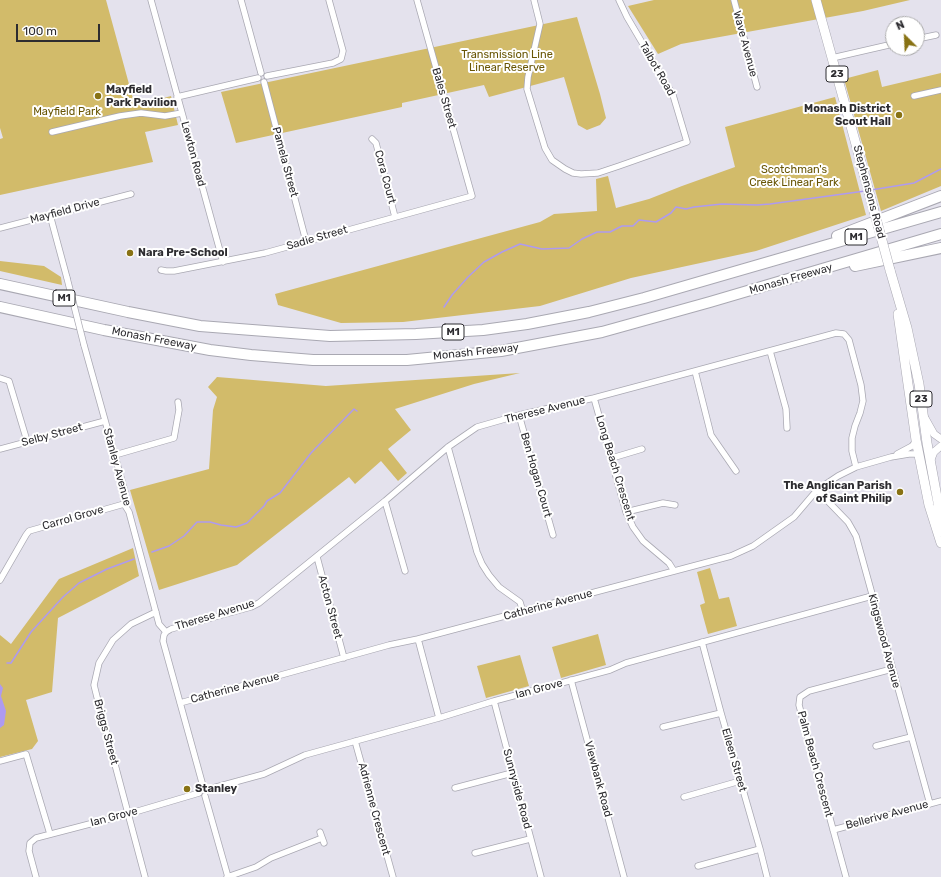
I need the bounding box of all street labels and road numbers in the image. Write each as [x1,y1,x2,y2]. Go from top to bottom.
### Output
street label: Wave Avenue [730,10,760,78]
street label: Talbot Road [636,40,678,98]
street label: Bales Street [429,66,459,130]
road number: 23 [826,66,848,82]
street label: Lewton Road [178,120,208,188]
street label: Pamela Street [269,125,301,199]
street label: Stephensons Road [850,144,888,240]
street label: Cora Court [371,149,399,205]
street label: Mayfield Drive [29,195,101,227]
street label: Sadie Street [285,223,349,253]
road number: M1 [845,229,867,245]
street label: Monash Freeway [748,261,834,297]
road number: M1 [53,290,75,306]
street label: Monash Freeway [111,324,197,354]
road number: M1 [442,324,464,340]
street label: Monash Freeway [433,341,519,363]
road number: 23 [910,391,932,407]
street label: Therese Avenue [504,394,586,426]
street label: Long Beach Crescent [593,414,637,522]
street label: Selby Street [20,421,84,449]
street label: Stanley Avenue [100,427,134,507]
street label: Ben Hogan Court [518,431,554,519]
street label: Carrol Grove [41,503,105,533]
street label: Acton Street [315,574,345,640]
street label: Catherine Avenue [502,587,594,623]
street label: Kingswood Avenue [865,592,903,690]
street label: Therese Avenue [174,597,256,633]
street label: Catherine Avenue [189,670,281,706]
street label: Ian Grove [514,676,564,702]
street label: Briggs Street [91,698,121,766]
street label: Palm Beach Crescent [794,709,836,819]
street label: Eileen Street [719,727,749,793]
street label: Viewbank Road [581,739,615,819]
street label: Sunnyside Road [500,748,534,830]
street label: Adrienne Crescent [355,761,393,857]
street label: Bellerive Avenue [844,798,930,832]
street label: Ian Grove [89,804,139,830]

